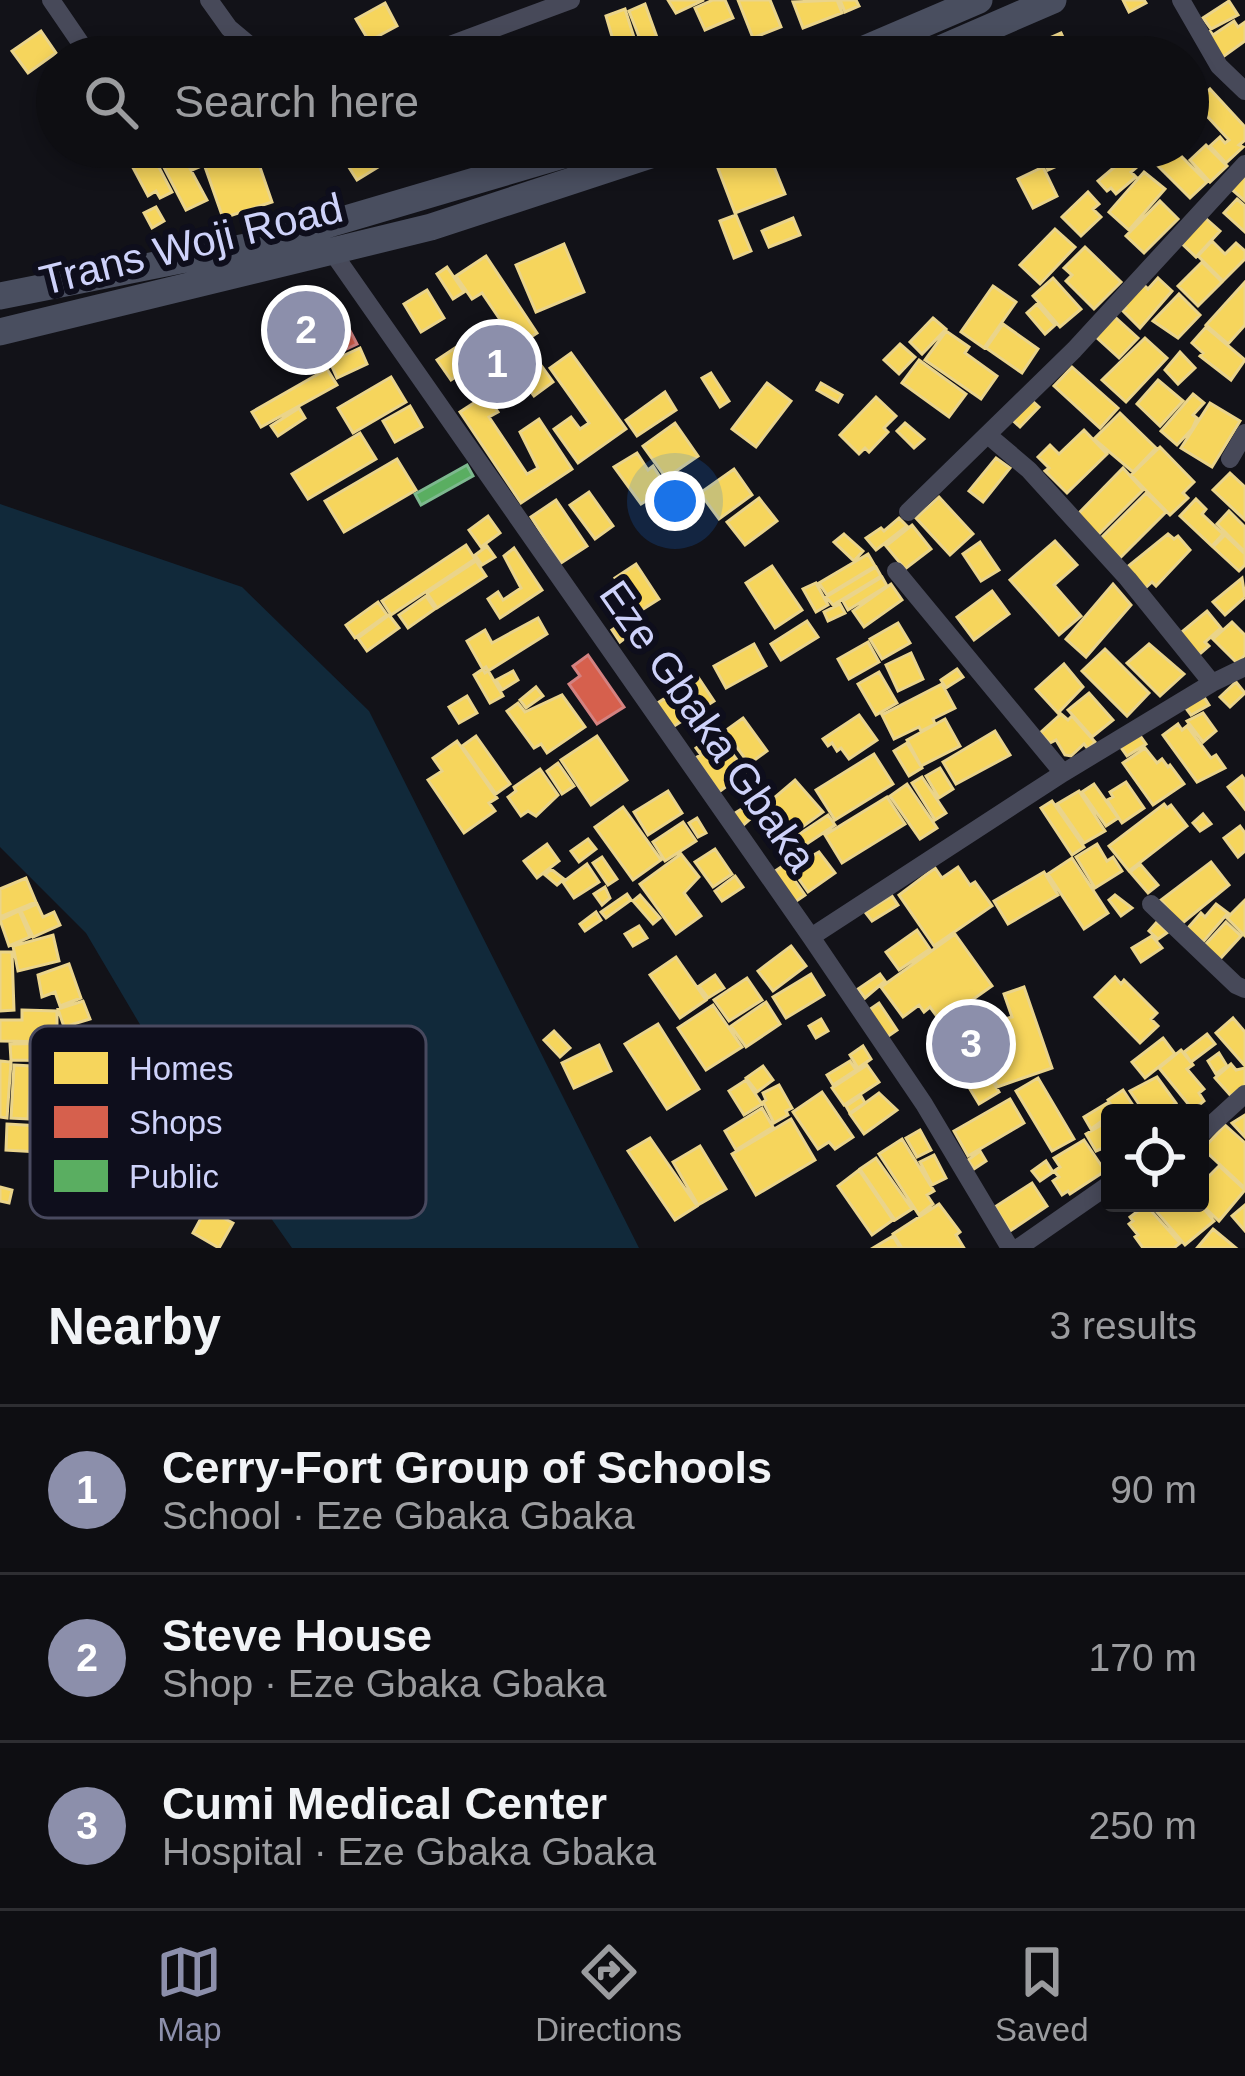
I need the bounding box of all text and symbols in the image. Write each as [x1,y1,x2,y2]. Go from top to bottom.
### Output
search box [36,36,1209,168]
icon: search [78,69,144,135]
text: Search here [174,76,419,127]
street label: Trans Woji Road [35,184,347,304]
pin: 2 [267,285,345,375]
pin: 1 [458,319,536,409]
your location [645,471,705,531]
street label: Eze Gbaka Gbaka [590,572,826,881]
pin: 3 [932,999,1010,1089]
legend [30,1026,426,1218]
text: Homes [129,1050,234,1087]
text: Shops [129,1104,223,1141]
map controls [1101,1104,1209,1212]
button: locate [1101,1104,1209,1212]
text: Public [129,1158,219,1195]
text: Nearby [48,1298,221,1355]
text: 3 results [1050,1304,1197,1347]
text: Cerry-Fort Group of Schools [162,1442,772,1493]
text: 1 [76,1468,98,1511]
text: 90 m [1110,1468,1197,1511]
text: School · Eze Gbaka Gbaka [162,1494,635,1537]
text: Steve House [162,1610,432,1661]
text: 2 [76,1636,98,1679]
text: 170 m [1089,1636,1197,1679]
text: Shop · Eze Gbaka Gbaka [162,1662,606,1705]
text: Cumi Medical Center [162,1778,607,1829]
text: 3 [76,1804,98,1847]
text: 250 m [1089,1804,1197,1847]
text: Hospital · Eze Gbaka Gbaka [162,1830,656,1873]
tab: Map [156,1939,222,2049]
tab: Directions [535,1939,682,2049]
tab: Saved [995,1939,1089,2049]

